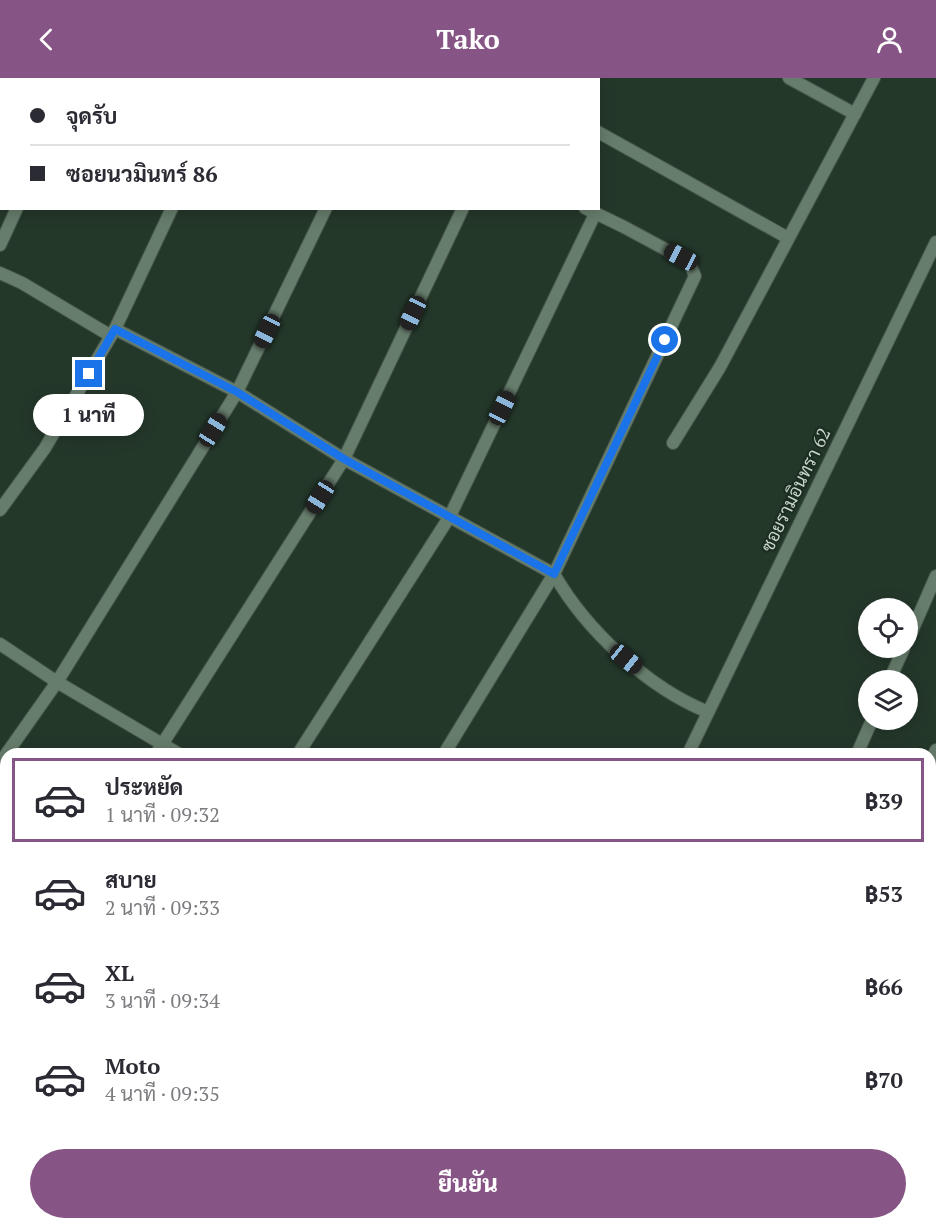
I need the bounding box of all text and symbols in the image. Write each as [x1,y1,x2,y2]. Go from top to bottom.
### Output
text: Tako [436,21,500,57]
icon: back [30,23,63,56]
icon: person [873,23,906,56]
text: จุดรับ [66,101,117,130]
text: ซอยนวมินทร์ 86 [66,159,218,188]
car [661,241,701,273]
car [397,293,429,333]
car [251,311,283,351]
route start [651,326,678,353]
route end [75,360,102,387]
car [486,388,518,428]
callout: 1 นาที [34,395,144,437]
text: 1 นาที [62,401,115,428]
car [196,410,230,450]
street label: ซอยรามอินทรา 62 [755,423,836,556]
car [303,477,337,517]
map controls [858,598,918,730]
button: locate [858,598,918,658]
car [606,641,646,677]
button: layers [858,670,918,730]
text: ประหยัด [105,772,183,801]
icon: car [33,773,87,827]
text: ฿39 [865,786,903,815]
text: 1 นาที · 09:32 [105,801,220,828]
text: สบาย [105,865,157,894]
icon: car [33,866,87,920]
text: ฿53 [865,879,903,908]
text: 2 นาที · 09:33 [105,894,220,921]
text: XL [105,958,134,987]
icon: car [33,959,87,1013]
text: ฿66 [865,972,903,1001]
text: 3 นาที · 09:34 [105,987,220,1014]
text: Moto [105,1051,160,1080]
icon: car [33,1052,87,1106]
text: ฿70 [865,1065,903,1094]
text: 4 นาที · 09:35 [105,1080,220,1107]
button: ยืนยัน [30,1149,906,1218]

